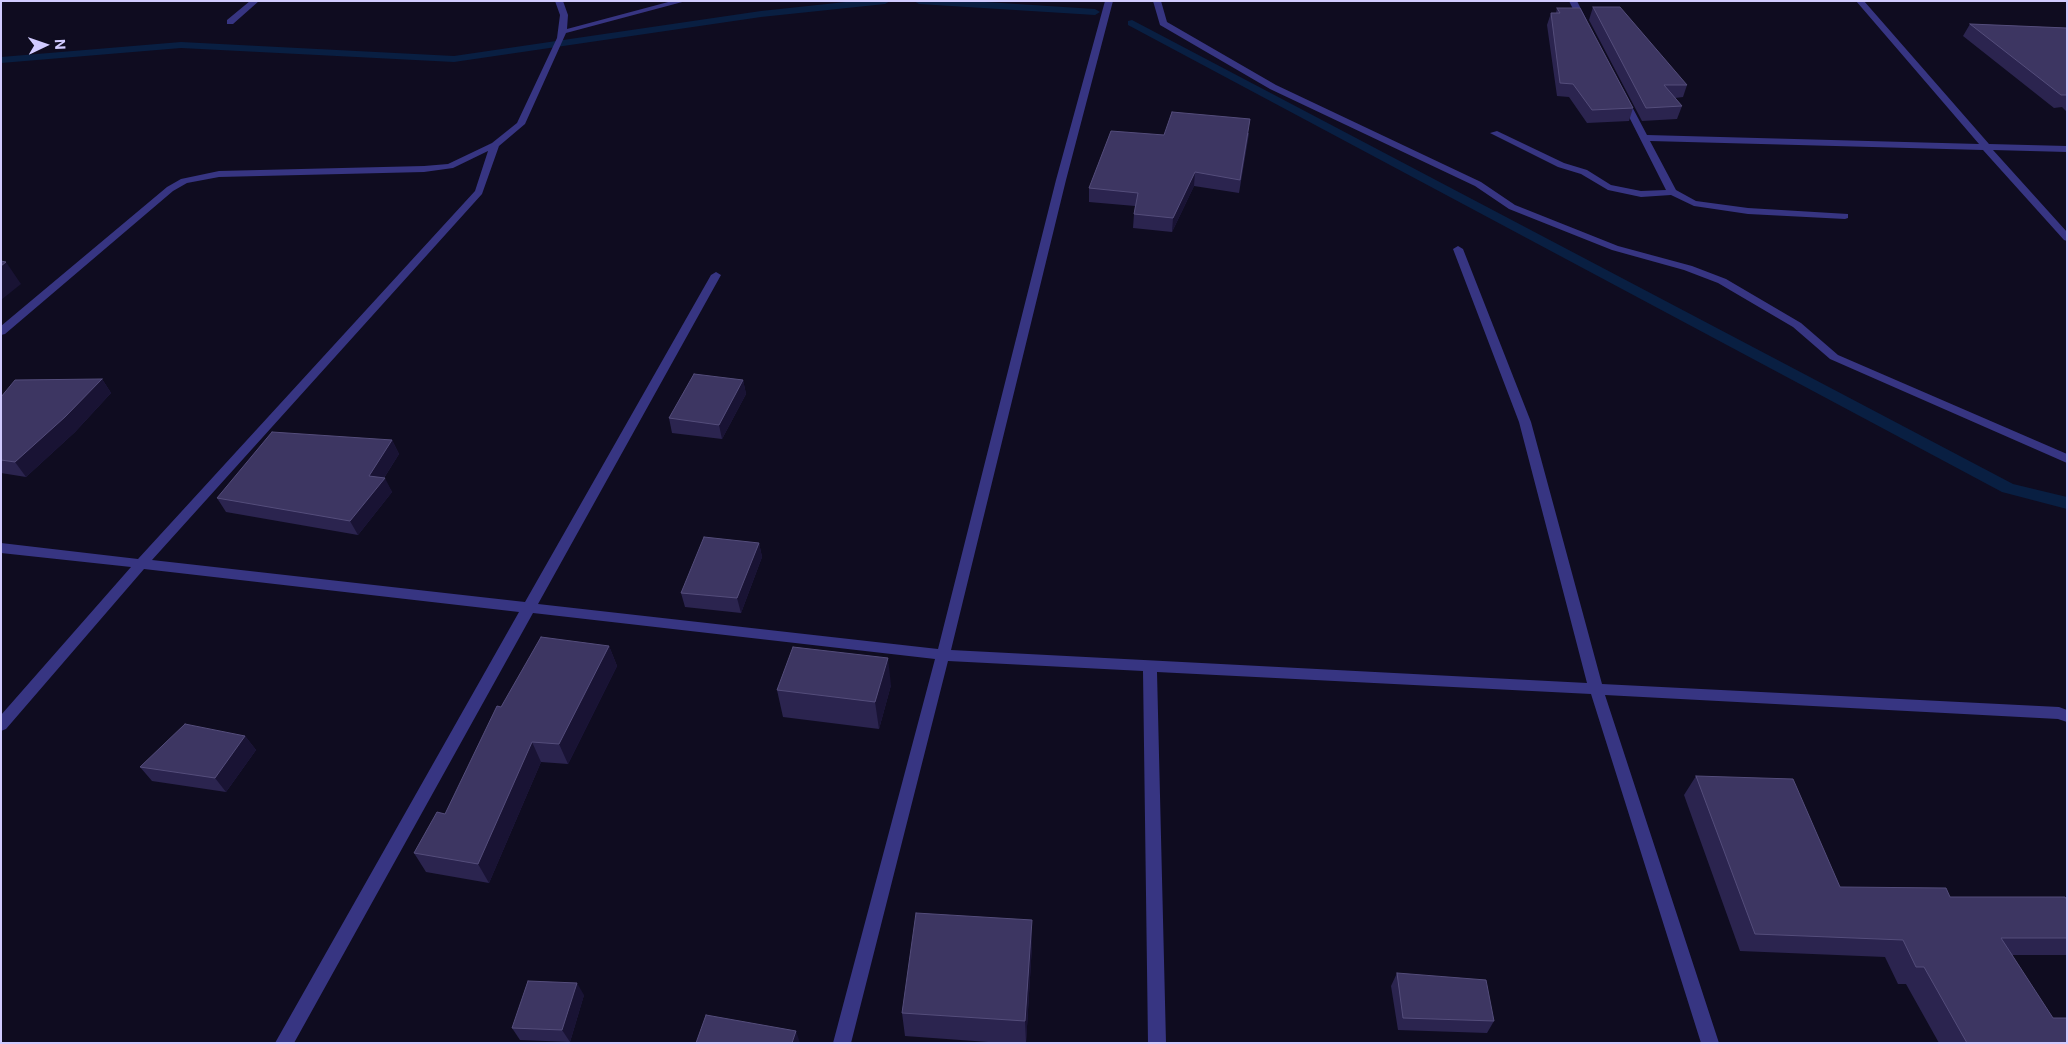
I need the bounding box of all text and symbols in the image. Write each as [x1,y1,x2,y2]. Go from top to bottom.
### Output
north arrow [20,20,70,70]
text: N [52,38,69,50]

